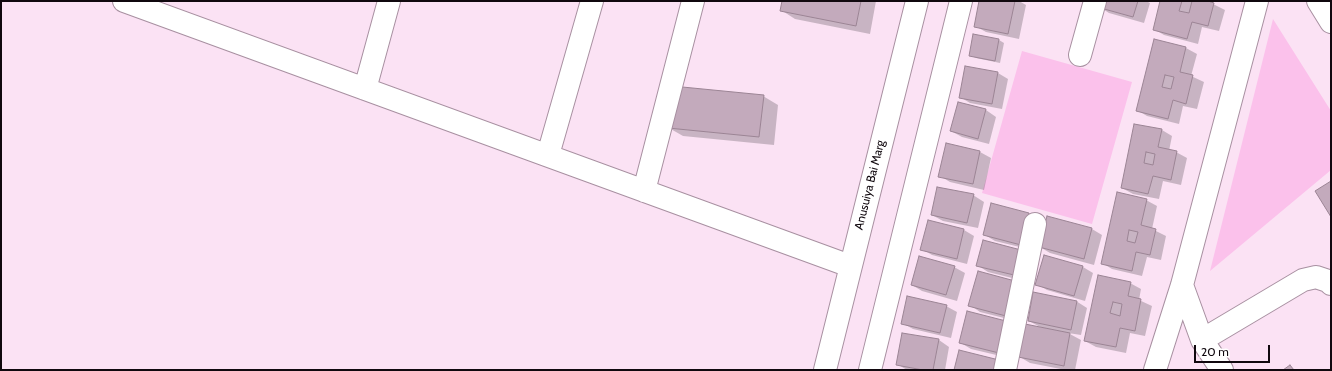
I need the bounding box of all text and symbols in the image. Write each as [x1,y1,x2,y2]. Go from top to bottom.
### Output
street label: Anusuiya Bai Marg [852,139,888,231]
scale bar [1196,337,1272,363]
text: 20 m [1201,344,1229,359]

